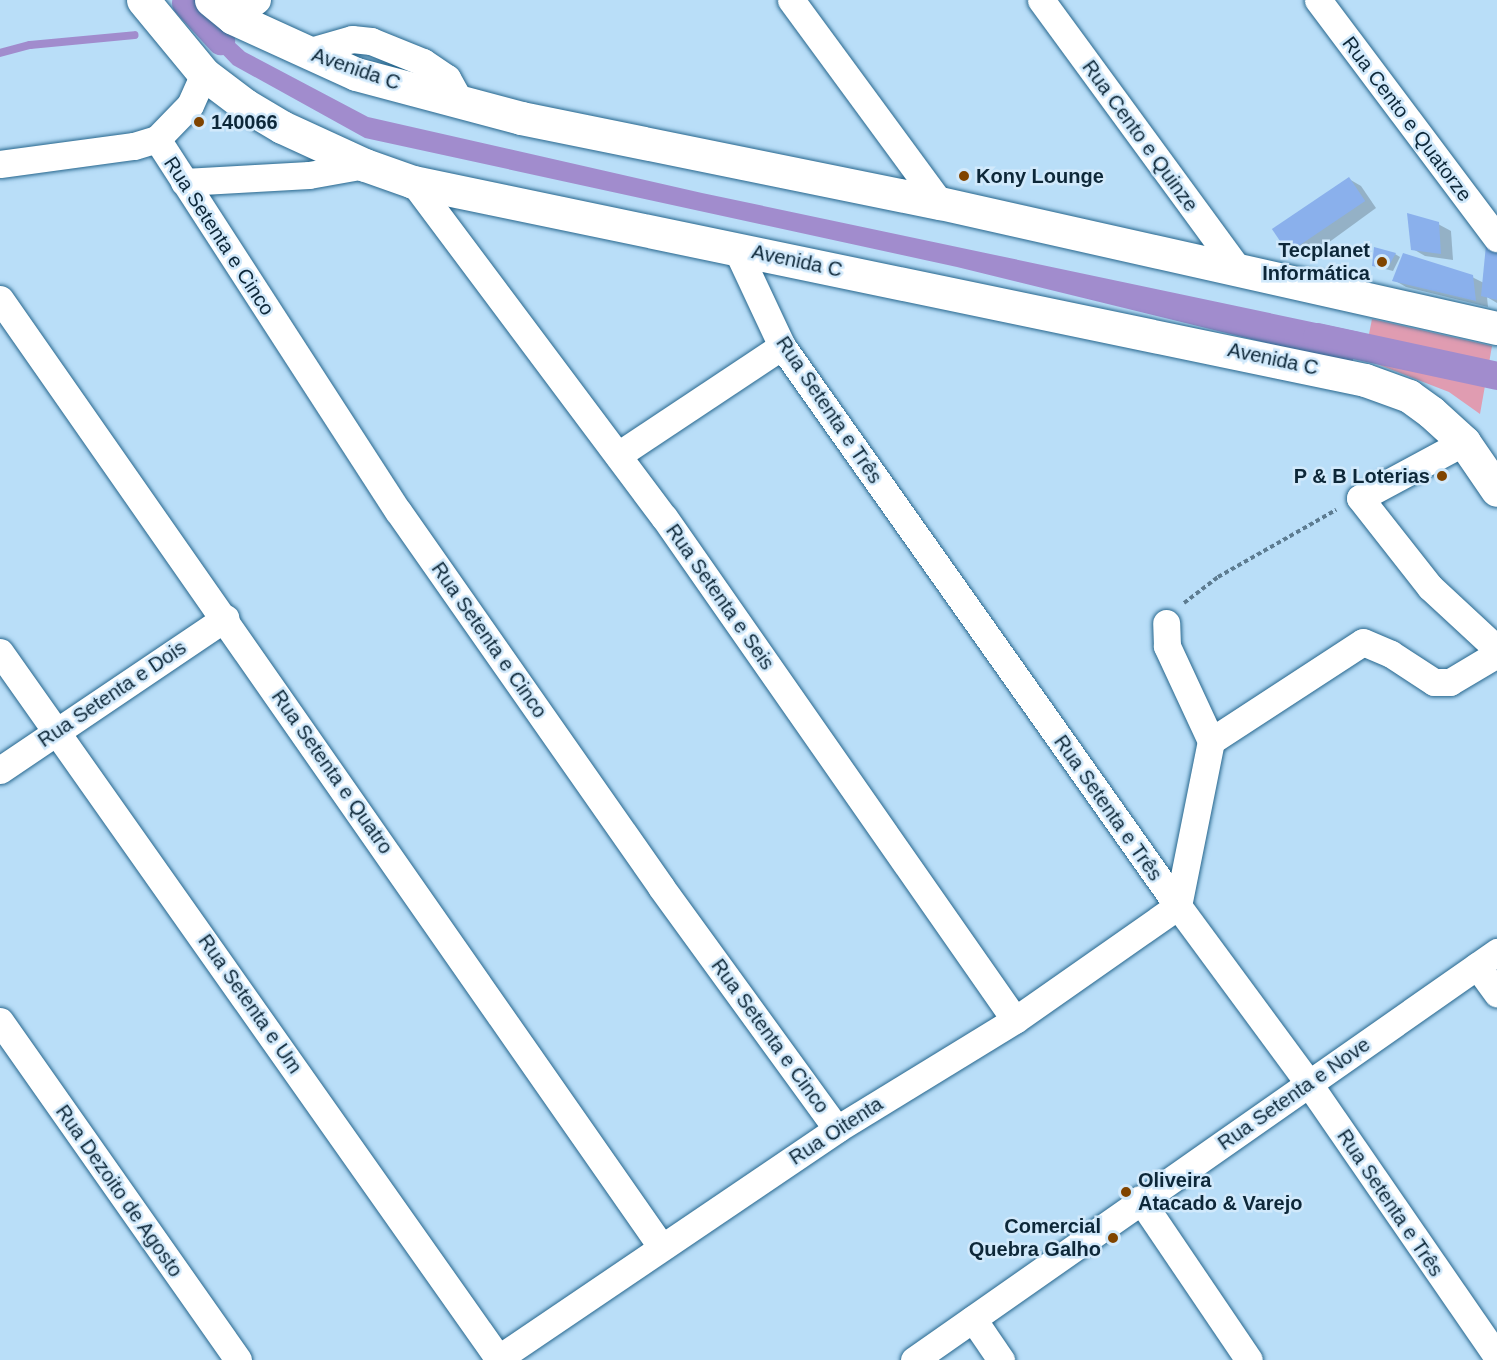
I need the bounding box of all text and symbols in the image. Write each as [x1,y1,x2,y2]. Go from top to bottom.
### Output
street label: Rua Cento e Quatorze [1337,32,1477,206]
street label: Avenida C [309,43,403,95]
street label: Rua Cento e Quinze [1077,56,1203,216]
place label: 140066 [211,110,278,134]
marker: 140066 [192,115,206,129]
street label: Rua Setenta e Cinco [159,152,279,320]
place label: Kony Lounge [976,164,1104,188]
marker: Kony Lounge [957,169,971,183]
place label: Tecplanet Informática [1262,238,1370,285]
street label: Avenida C [750,240,844,282]
marker: Tecplanet Informática [1375,255,1389,269]
street label: Rua Setenta e Três [771,332,887,488]
street label: Avenida C [1226,338,1320,380]
place label: P & B Loterias [1293,464,1430,488]
marker: P & B Loterias [1435,469,1449,483]
street label: Rua Setenta e Seis [661,520,779,674]
street label: Rua Setenta e Cinco [426,558,552,722]
street label: Rua Setenta e Dois [33,636,191,752]
street label: Rua Setenta e Quatro [266,685,398,859]
street label: Rua Setenta e Três [1049,730,1167,886]
street label: Rua Setenta e Um [193,930,307,1078]
street label: Rua Setenta e Cinco [706,954,834,1118]
street label: Rua Setenta e Nove [1213,1033,1375,1155]
street label: Rua Oitenta [785,1092,887,1170]
street label: Rua Dezoito de Agosto [50,1100,188,1282]
street label: Rua Setenta e Três [1332,1125,1448,1281]
place label: Oliveira Atacado & Varejo [1138,1168,1303,1215]
marker: Oliveira Atacado & Varejo [1119,1185,1133,1199]
place label: Comercial Quebra Galho [969,1214,1101,1261]
marker: Comercial Quebra Galho [1106,1231,1120,1245]

